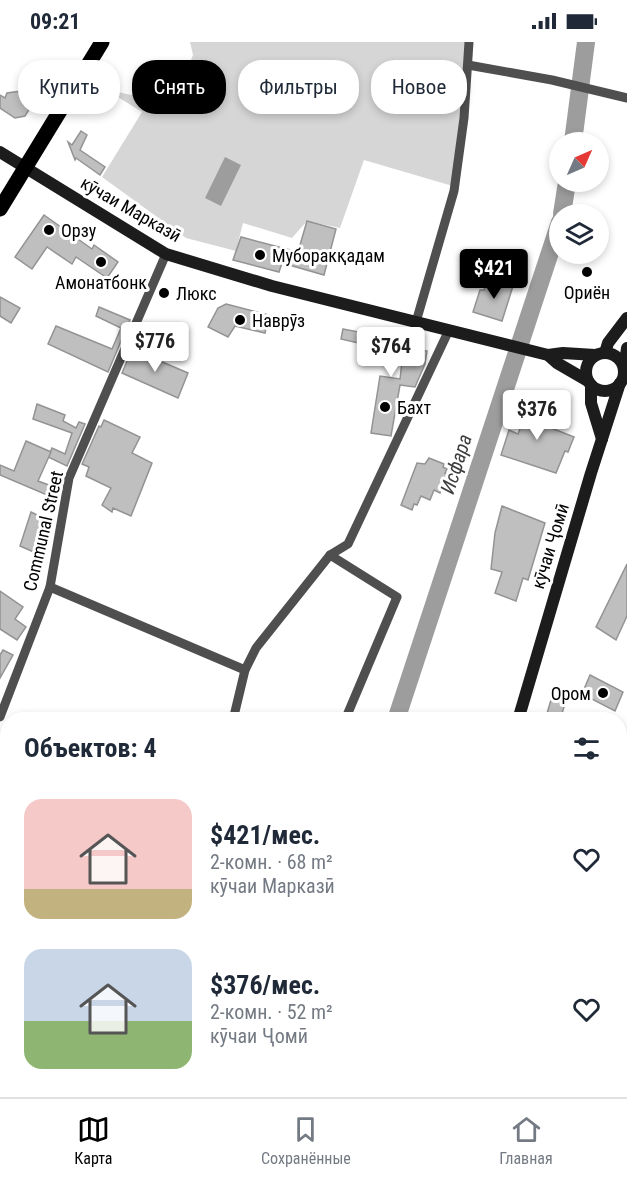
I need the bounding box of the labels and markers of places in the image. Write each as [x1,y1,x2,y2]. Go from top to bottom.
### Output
place label: Орзу [61,220,97,241]
marker: Орзу [42,223,56,237]
place label: Муборакқадам [272,245,385,266]
marker: Муборакқадам [253,248,267,262]
pin: $421 [458,249,530,300]
marker: Амонатбонк [94,255,108,269]
marker: Ориён [580,265,594,279]
place label: Амонатбонк [55,272,147,293]
place label: Ориён [564,282,610,303]
place label: Люкс [176,283,217,304]
marker: Люкс [157,286,171,300]
place label: Наврӯз [252,310,305,331]
marker: Наврӯз [233,313,247,327]
pin: $776 [119,322,191,373]
pin: $764 [355,327,427,378]
pin: $376 [501,390,573,441]
place label: Бахт [397,397,431,418]
marker: Бахт [378,400,392,414]
place label: Ором [551,683,591,704]
marker: Ором [596,686,610,700]

